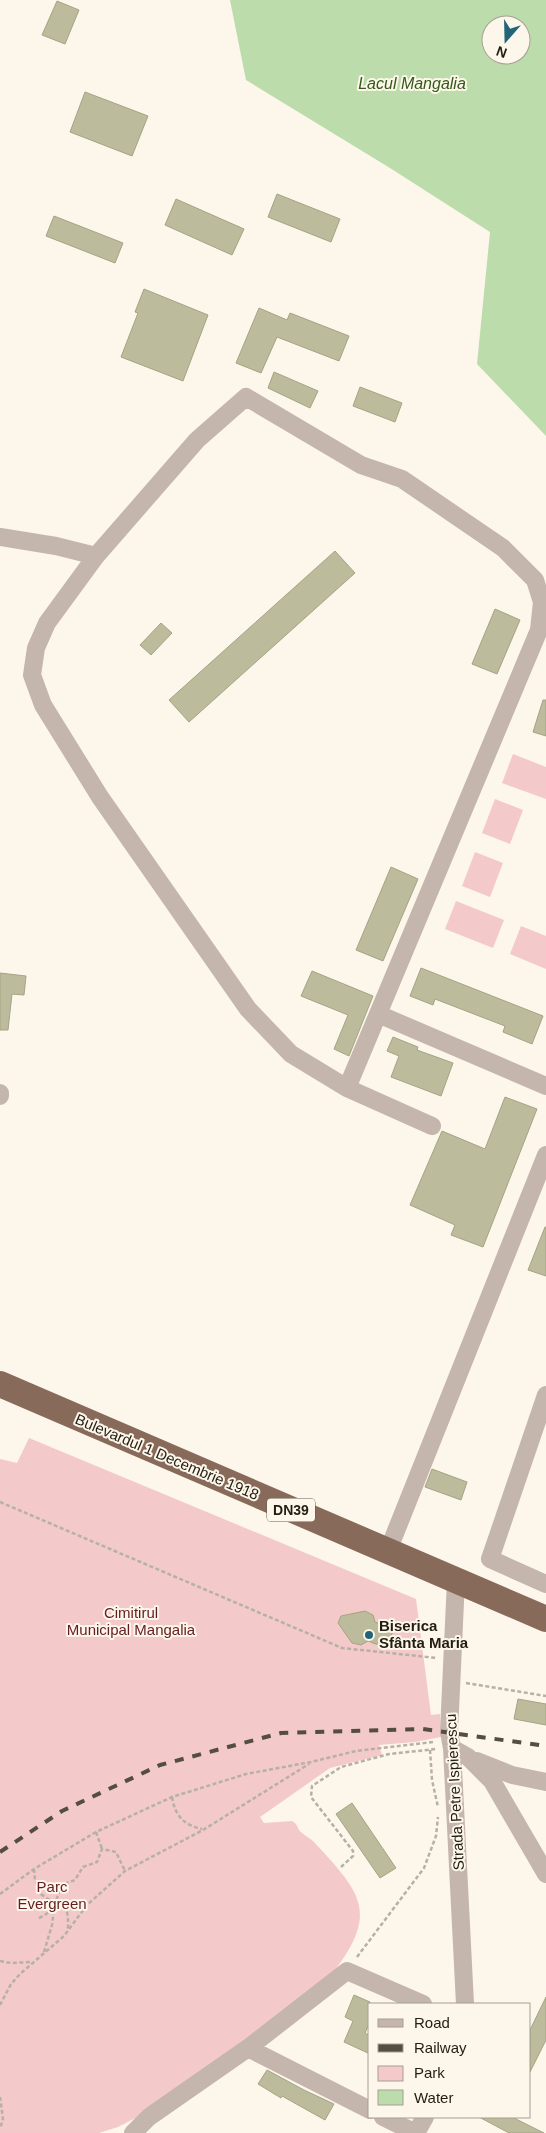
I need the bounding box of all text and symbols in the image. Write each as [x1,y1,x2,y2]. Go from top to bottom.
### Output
north arrow [481,15,531,65]
text: N [494,43,509,61]
water label: Lacul Mangalia [358,75,466,92]
street label: Bulevardul 1 Decembrie 1918 [73,1410,261,1503]
road number: DN39 [267,1498,315,1522]
park label: Cimitirul Municipal Mangalia [67,1604,196,1638]
place label: Biserica Sfânta Maria [379,1617,469,1651]
marker: Biserica Sfânta Maria [363,1629,375,1641]
street label: Strada Petre Ispierescu [442,1713,467,1871]
park label: Parc Evergreen [17,1878,87,1912]
legend [368,2003,531,2118]
text: Road [414,2014,450,2031]
text: Railway [414,2039,467,2056]
text: Park [414,2064,445,2081]
text: Water [414,2089,453,2106]

